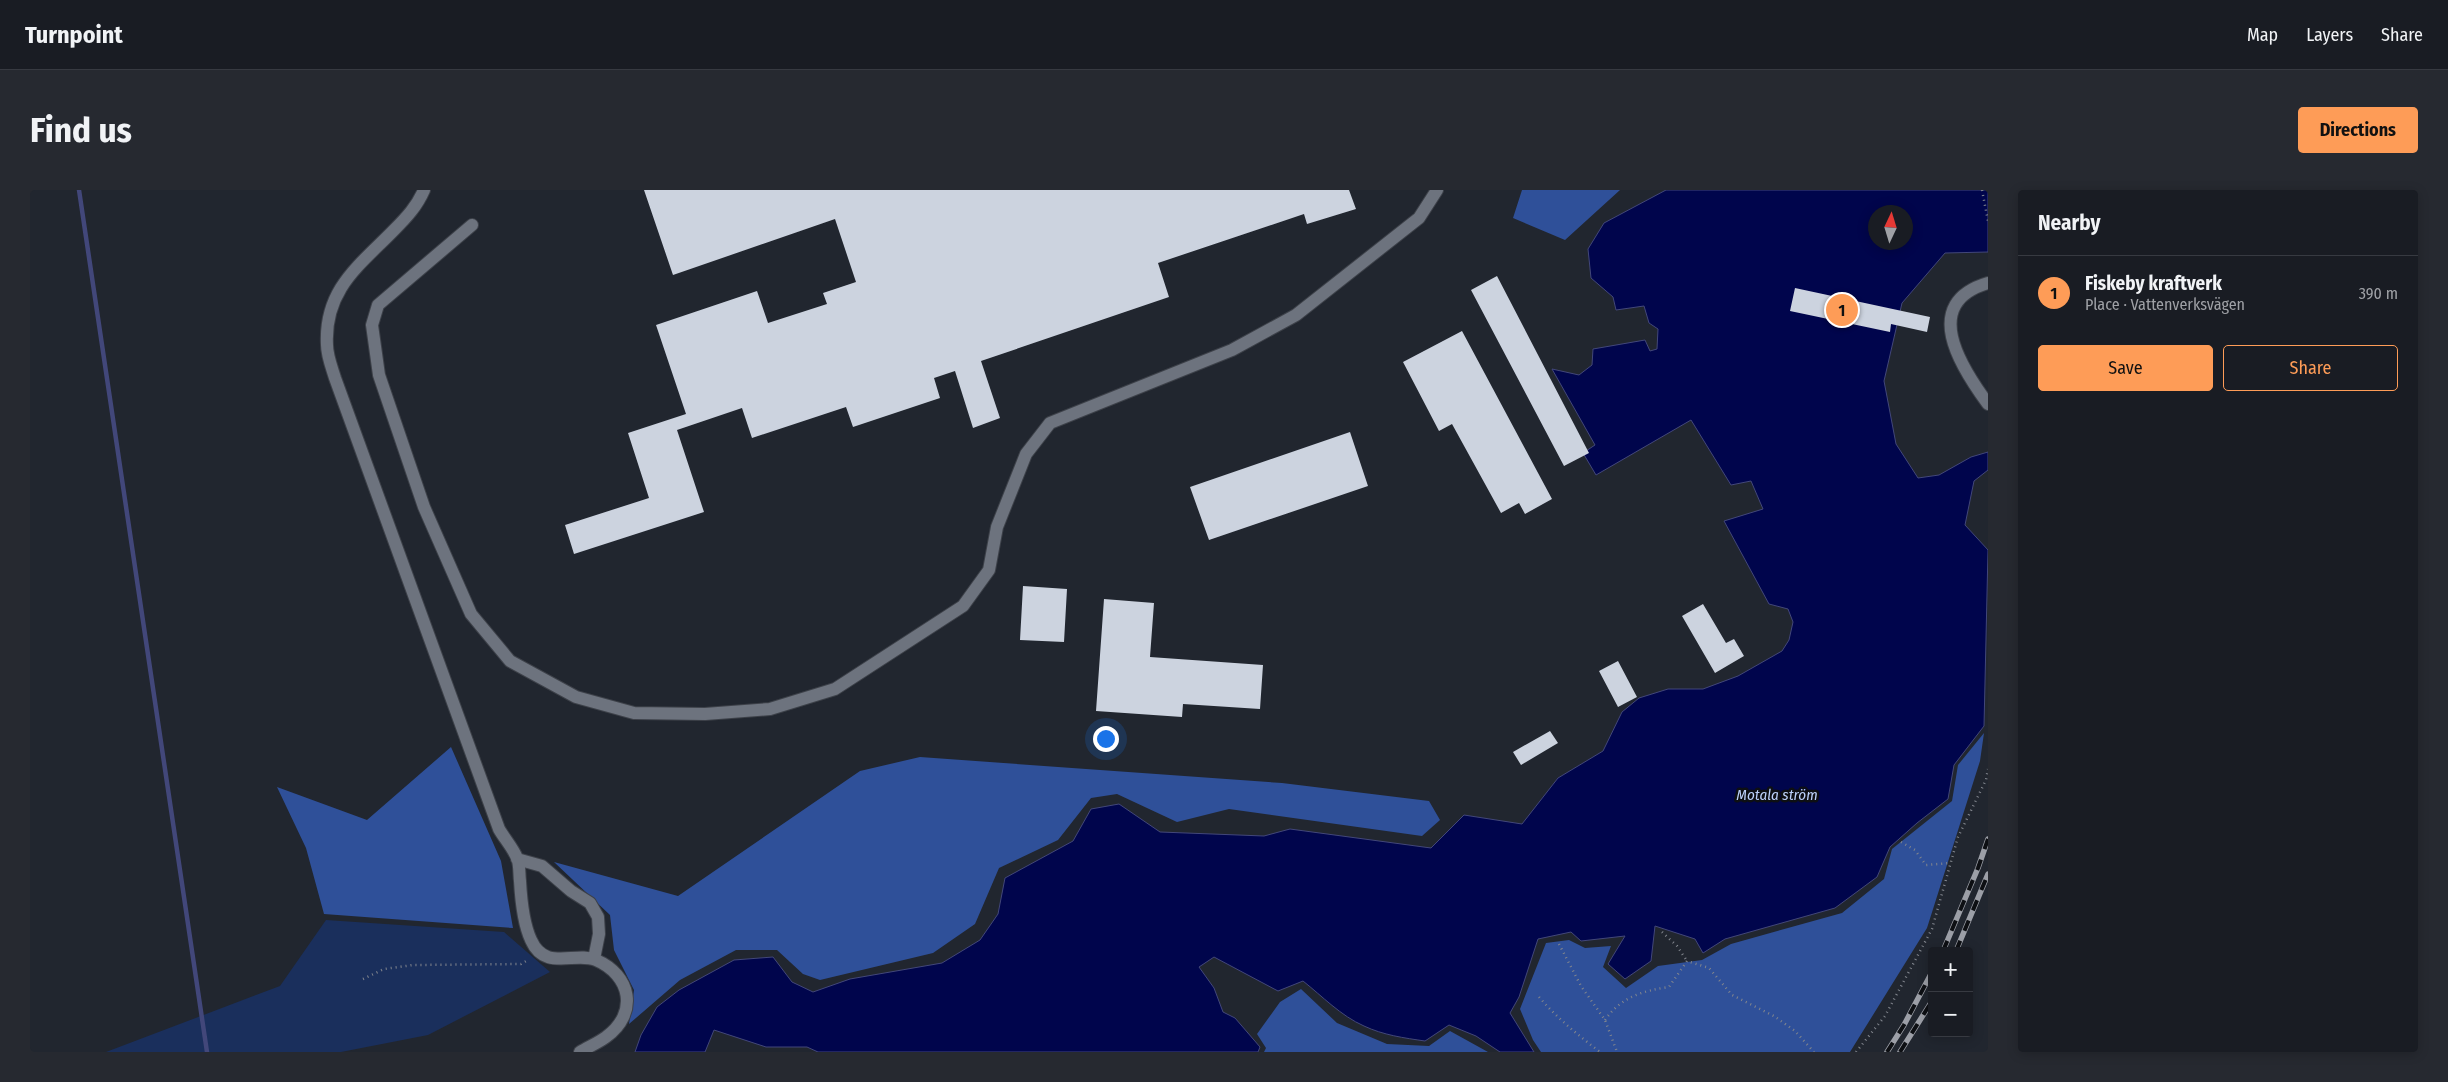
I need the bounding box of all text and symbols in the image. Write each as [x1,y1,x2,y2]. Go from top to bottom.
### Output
text: Turnpoint [25,21,123,49]
text: Map [2247,24,2278,46]
text: Layers [2306,24,2353,46]
text: Share [2381,24,2423,46]
button: Directions [2298,107,2418,153]
text: Find us [30,109,132,151]
north arrow [1868,205,1913,250]
text: Nearby [2038,210,2100,236]
text: Fiskeby kraftverk [2085,272,2222,295]
text: 1 [2051,284,2057,303]
text: 390 m [2359,284,2398,303]
pin: 1 [1826,291,1858,329]
text: Place · Vattenverksvägen [2085,295,2245,314]
button: Save [2038,345,2213,391]
button: Share [2223,345,2398,391]
your location [1093,726,1119,752]
water label: Motala ström [1736,786,1818,804]
map controls [1928,947,1973,1037]
button: + [1928,947,1973,992]
button: − [1928,992,1973,1037]

